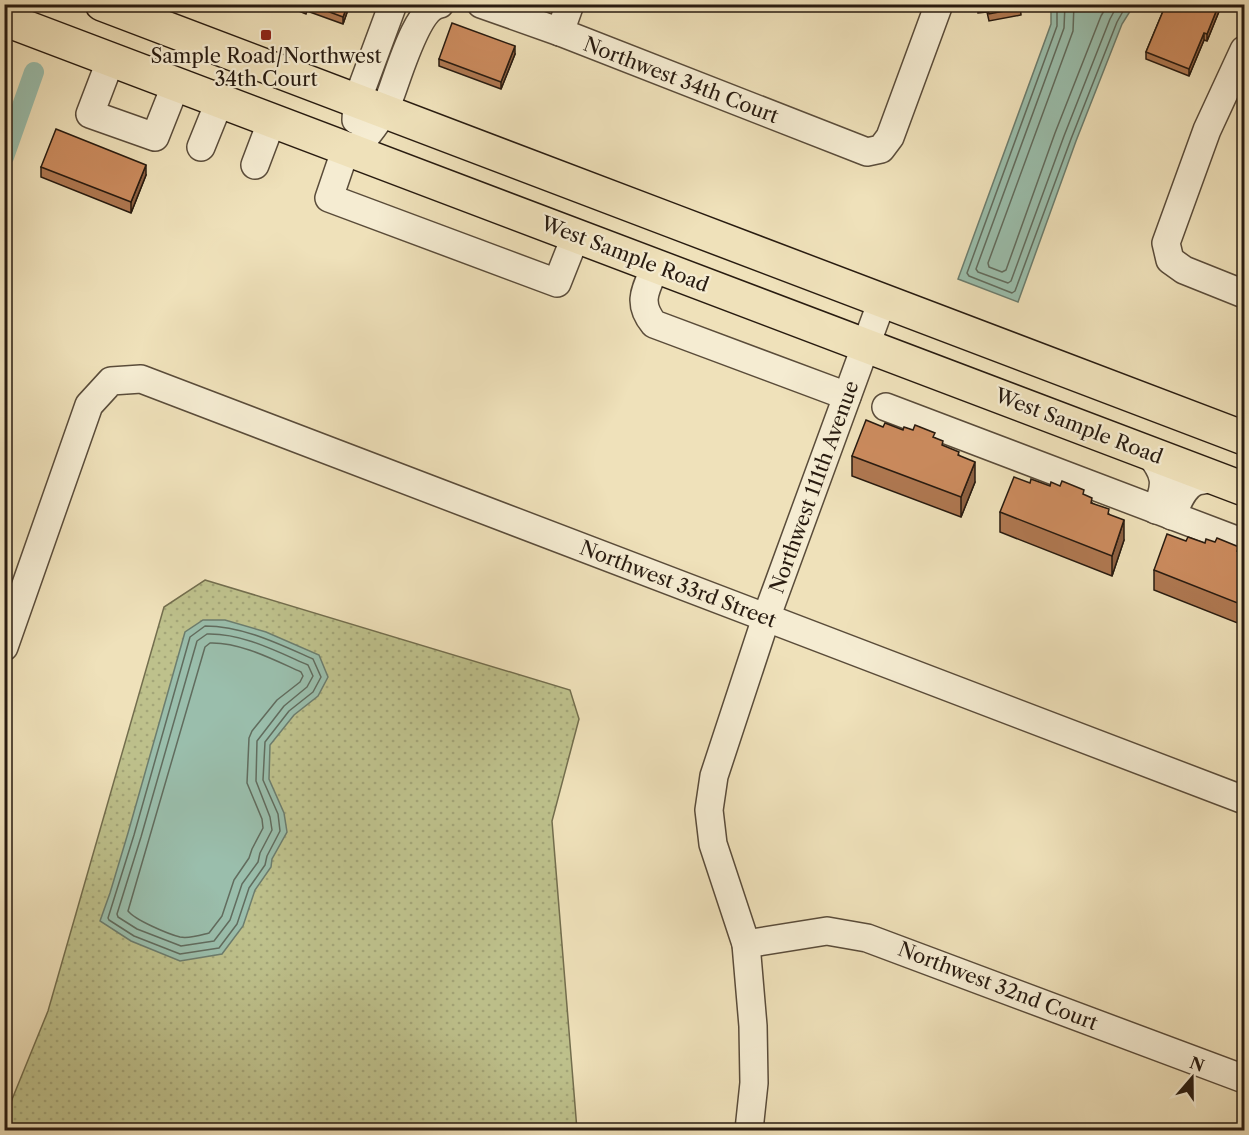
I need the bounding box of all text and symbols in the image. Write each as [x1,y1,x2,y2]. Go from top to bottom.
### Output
marker: Sample Road/Northwest 34th Court [259,28,273,42]
street label: Northwest 34th Court [580,32,782,128]
place label: Sample Road/Northwest 34th Court [150,44,382,91]
street label: West Sample Road [537,211,712,297]
street label: Northwest 111th Avenue [764,377,864,597]
street label: West Sample Road [991,383,1166,469]
street label: Northwest 33rd Street [576,535,780,633]
street label: Northwest 32nd Court [895,937,1101,1035]
north arrow [1162,1048,1222,1108]
text: N [1187,1052,1207,1076]

